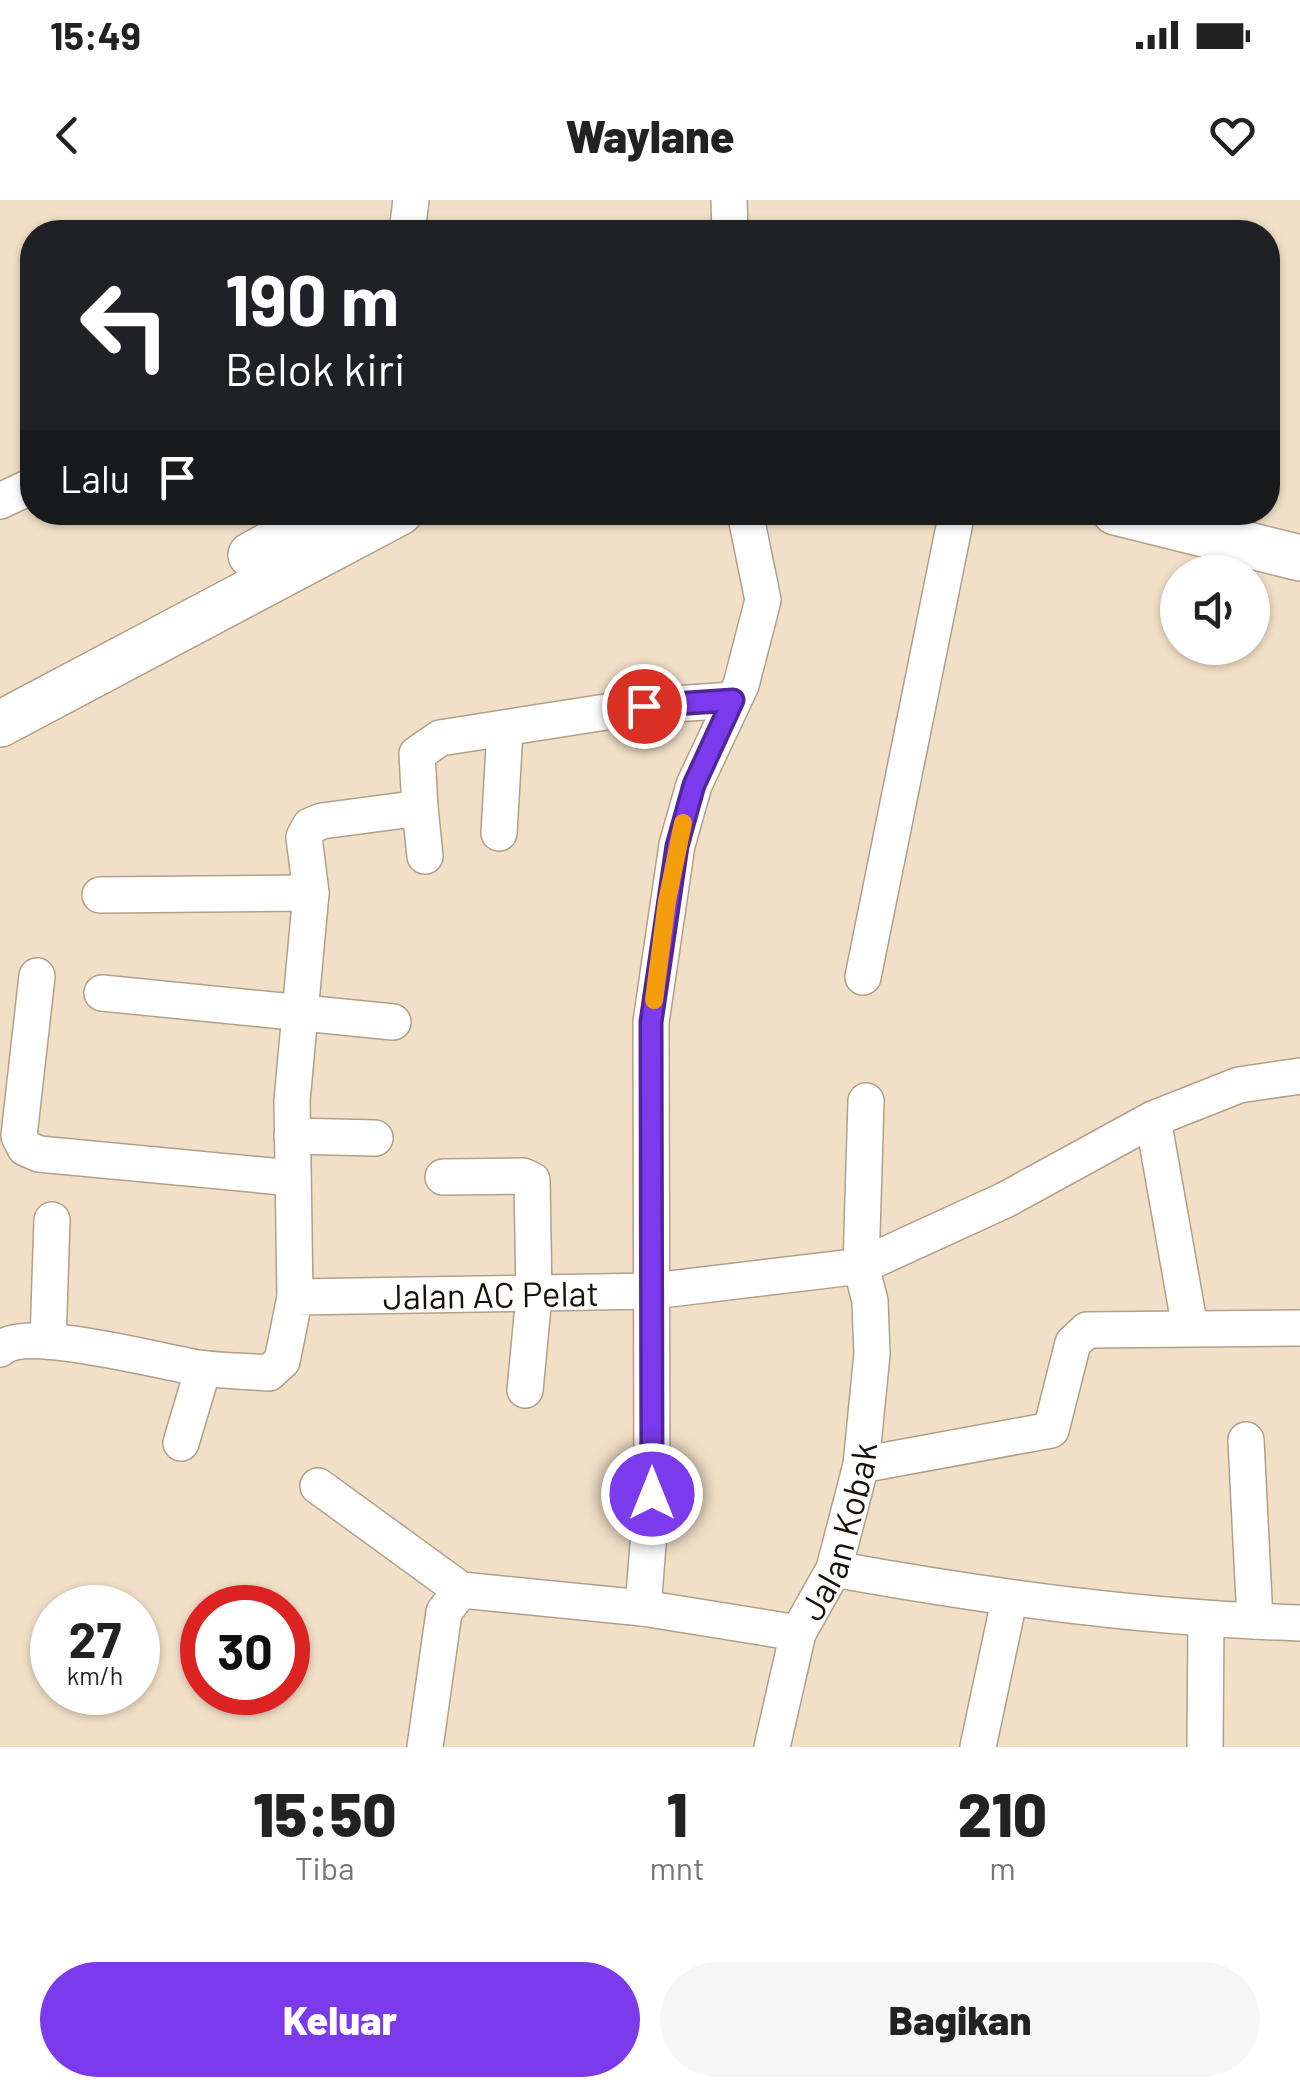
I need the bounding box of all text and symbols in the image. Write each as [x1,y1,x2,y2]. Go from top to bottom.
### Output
text: 15:49 [50,12,141,58]
icon: back [40,108,95,163]
text: Waylane [565,108,735,162]
icon: heart [1205,108,1260,163]
text: 190 m [225,256,399,340]
icon: left [60,260,190,390]
text: Belok kiri [225,341,406,395]
icon: arrive [150,450,205,505]
text: Lalu [60,455,130,501]
map controls [1160,555,1270,665]
button: sound [1160,555,1270,665]
pin [602,664,687,749]
icon: arrive [617,679,672,734]
street label: Jalan AC Pelat [382,1271,599,1317]
street label: Jalan Kobak [789,1441,884,1627]
position arrow [600,1442,704,1546]
speed limit sign: 30 [180,1585,310,1715]
text: 27 [69,1608,121,1668]
text: km/h [67,1660,123,1690]
text: 15:50 [253,1777,396,1849]
text: 1 [666,1777,688,1849]
text: 210 [958,1777,1047,1849]
text: Tiba [295,1848,355,1886]
text: mnt [649,1848,705,1886]
text: m [989,1848,1016,1886]
button: Keluar [40,1962,640,2077]
button: Bagikan [660,1962,1260,2077]

